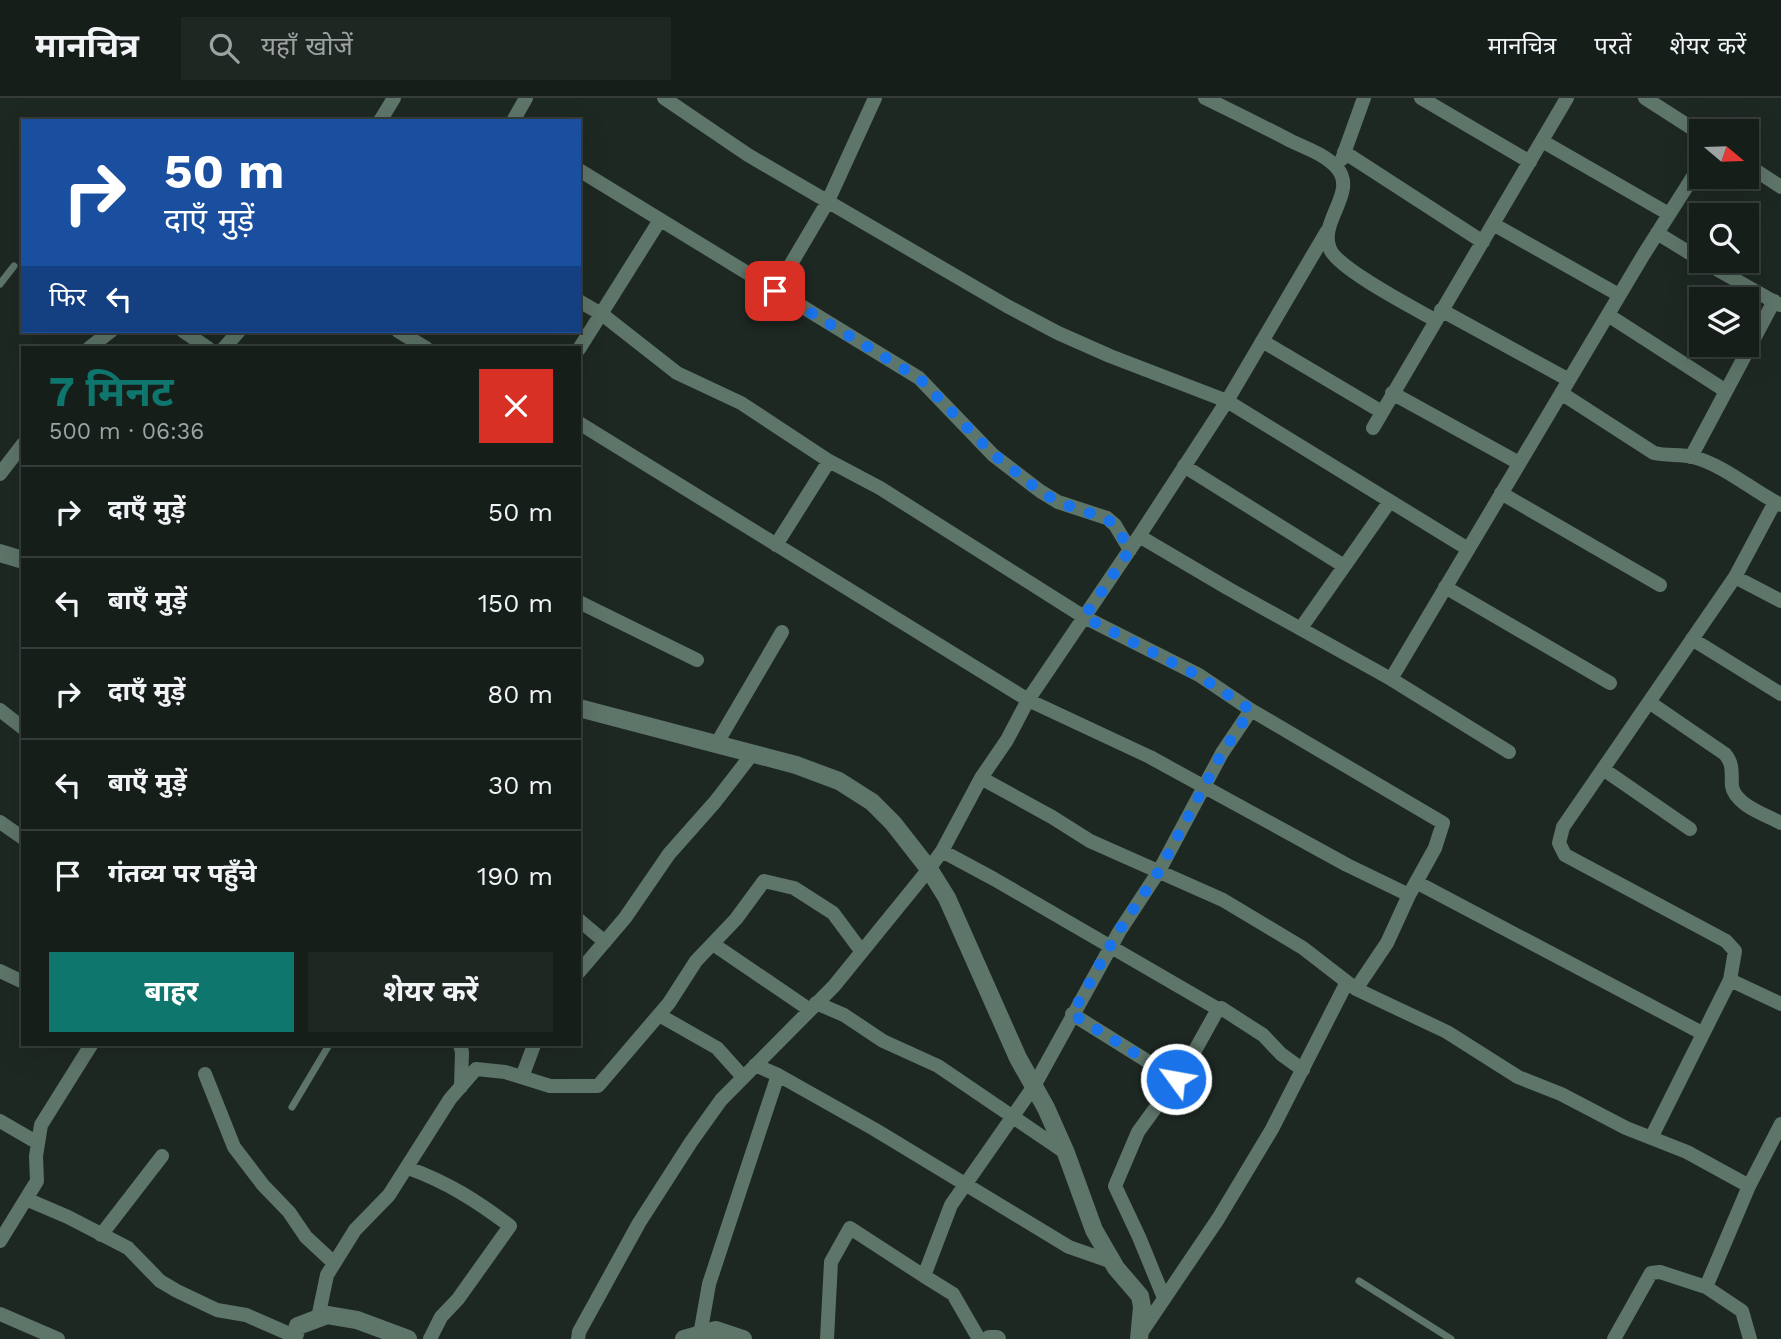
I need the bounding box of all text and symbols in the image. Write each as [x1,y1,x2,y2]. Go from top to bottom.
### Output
search box [181,17,671,80]
text: मानचित्र [35,26,139,65]
icon: search [205,29,243,67]
text: यहाँ खोजें [261,31,353,61]
text: मानचित्र [1488,32,1556,60]
text: परतें [1594,32,1632,60]
text: शेयर करें [1670,32,1746,60]
north arrow [1689,119,1759,189]
map controls [1689,119,1759,357]
text: 50 m [164,142,284,200]
icon: right [49,147,140,238]
text: दाएँ मुड़ें [164,201,254,239]
button: search [1689,203,1759,273]
pin [745,261,805,321]
icon: arrive [756,272,794,310]
icon: left [100,280,138,318]
text: फिर [49,282,86,312]
button: layers [1689,287,1759,357]
text: 7 मिनट [49,367,174,416]
button: close [479,369,553,443]
text: 500 m · 06:36 [49,418,204,445]
icon: right [49,493,87,531]
text: दाएँ मुड़ें [108,494,185,524]
text: 50 m [488,497,553,527]
icon: left [49,584,87,622]
text: बाएँ मुड़ें [108,585,187,615]
text: 150 m [478,588,553,618]
icon: right [49,675,87,713]
text: दाएँ मुड़ें [108,676,185,706]
text: 80 m [487,679,553,709]
icon: left [49,766,87,804]
text: बाएँ मुड़ें [108,767,187,797]
text: 30 m [488,770,553,800]
icon: arrive [49,857,87,895]
text: गंतव्य पर पहुँचे [108,858,257,888]
text: 190 m [477,861,553,891]
button: बाहर [49,952,294,1032]
button: शेयर करें [308,952,553,1032]
position arrow [1139,1042,1213,1116]

